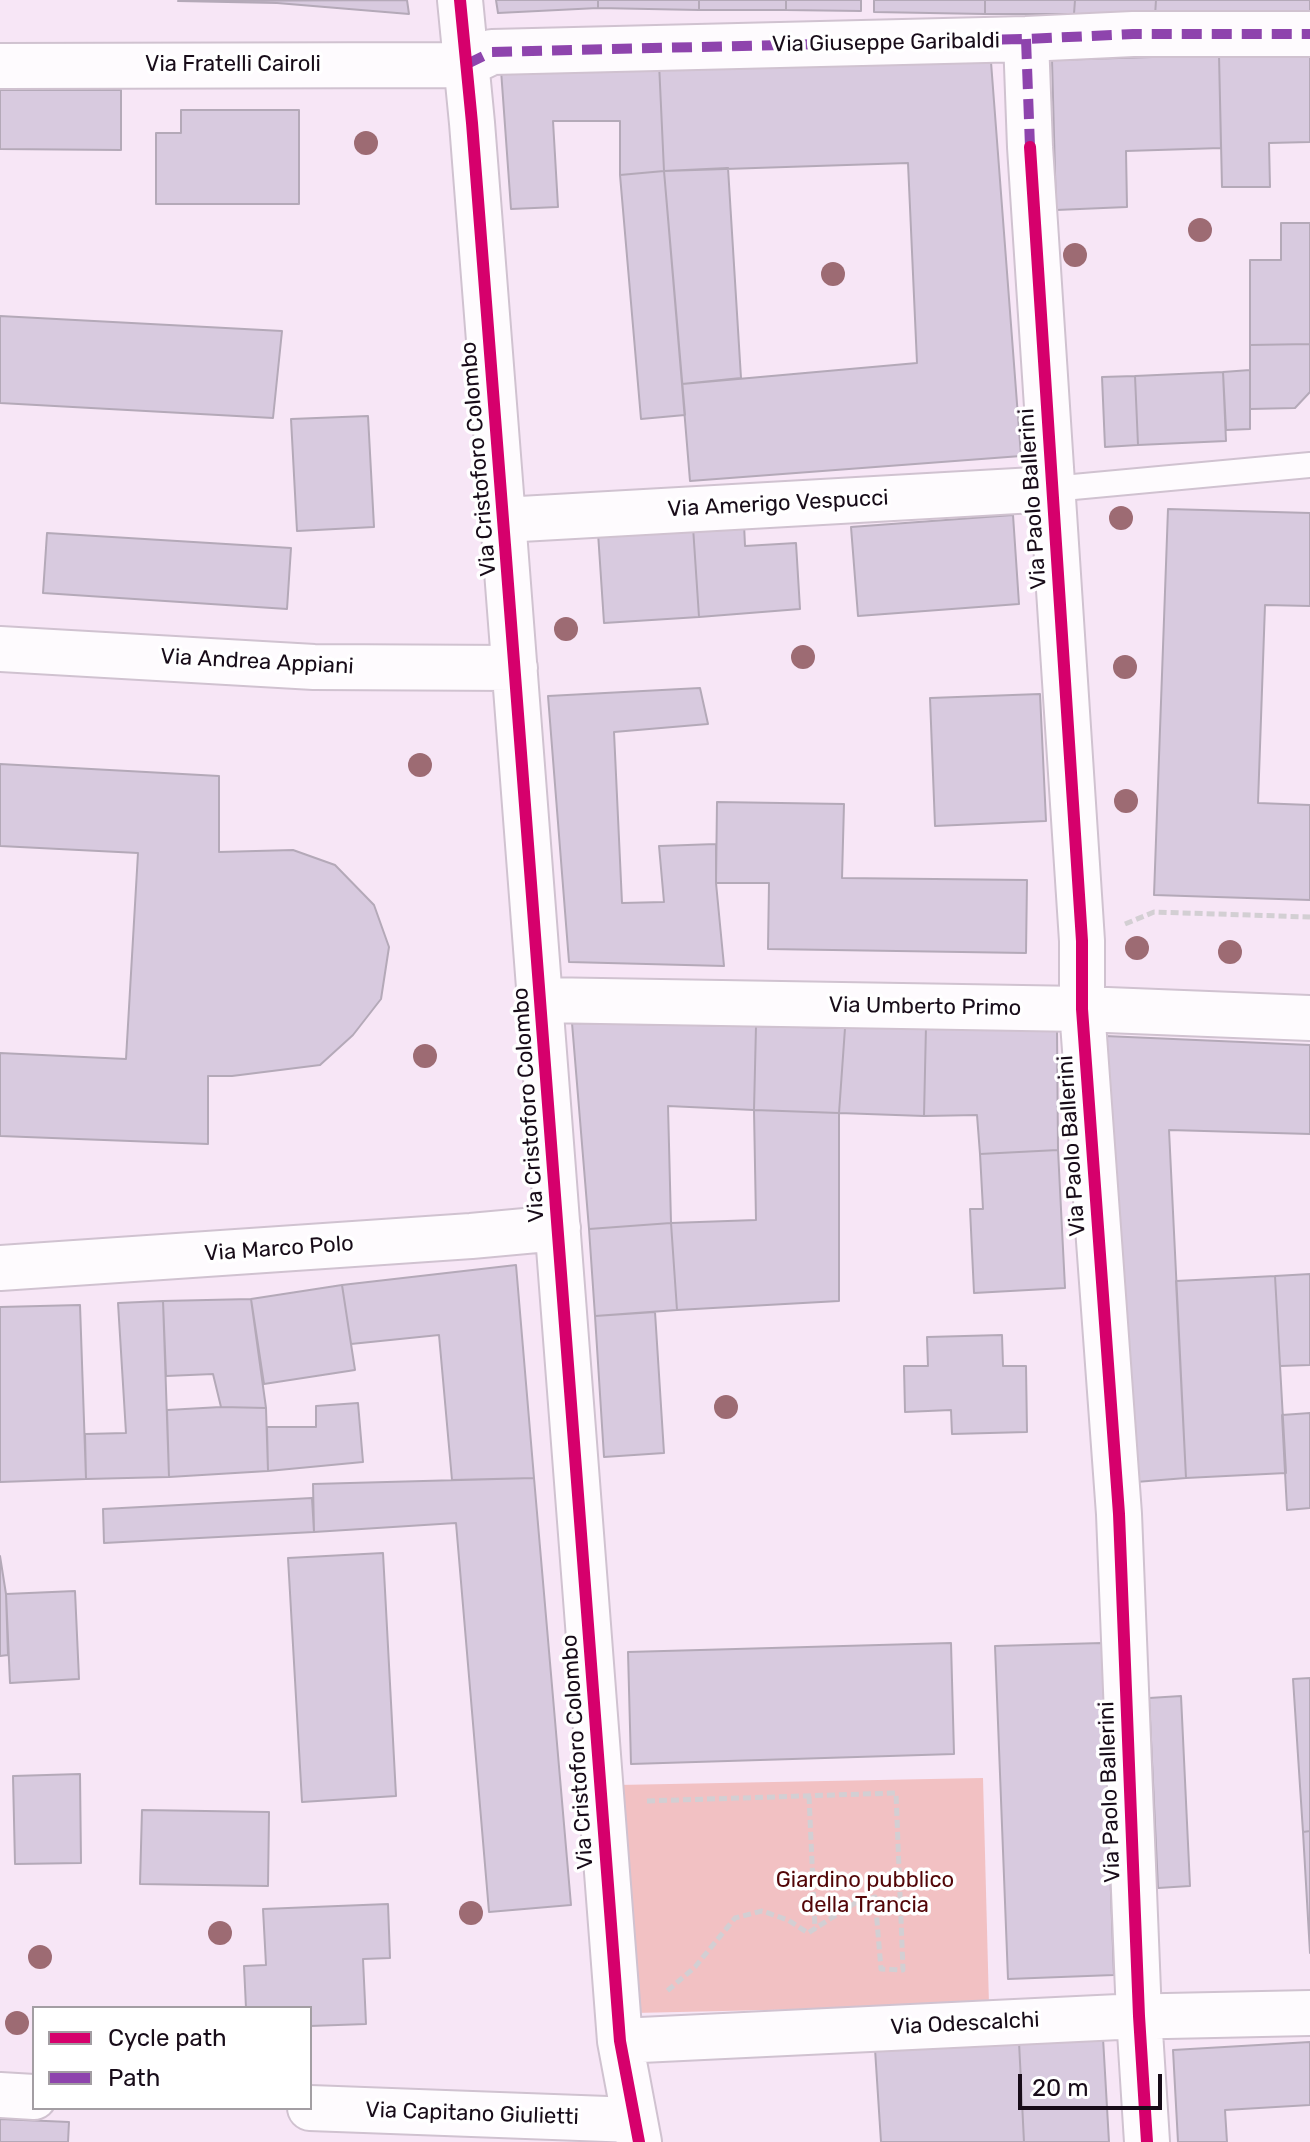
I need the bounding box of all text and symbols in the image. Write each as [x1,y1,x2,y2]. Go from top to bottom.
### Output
street label: Via Giuseppe Garibaldi [772,28,1000,58]
street label: Via Fratelli Cairoli [145,52,321,78]
street label: Via Cristoforo Colombo [456,341,502,577]
street label: Via Paolo Ballerini [1014,408,1052,590]
street label: Via Amerigo Vespucci [667,485,889,523]
street label: Via Andrea Appiani [160,644,354,680]
street label: Via Cristoforo Colombo [508,987,550,1223]
street label: Via Umberto Primo [829,992,1021,1022]
street label: Via Paolo Ballerini [1053,1055,1091,1237]
street label: Via Marco Polo [203,1231,355,1267]
street label: Via Cristoforo Colombo [557,1634,599,1870]
street label: Via Paolo Ballerini [1094,1701,1126,1883]
park label: Giardino pubblico della Trancia [776,1868,954,1920]
legend [32,2006,312,2110]
street label: Via Odescalchi [890,2007,1040,2041]
text: Cycle path [108,2024,227,2052]
scale bar [1022,2058,1166,2108]
text: Path [108,2064,160,2092]
text: 20 m [1032,2074,1089,2102]
street label: Via Capitano Giulietti [365,2097,579,2131]

